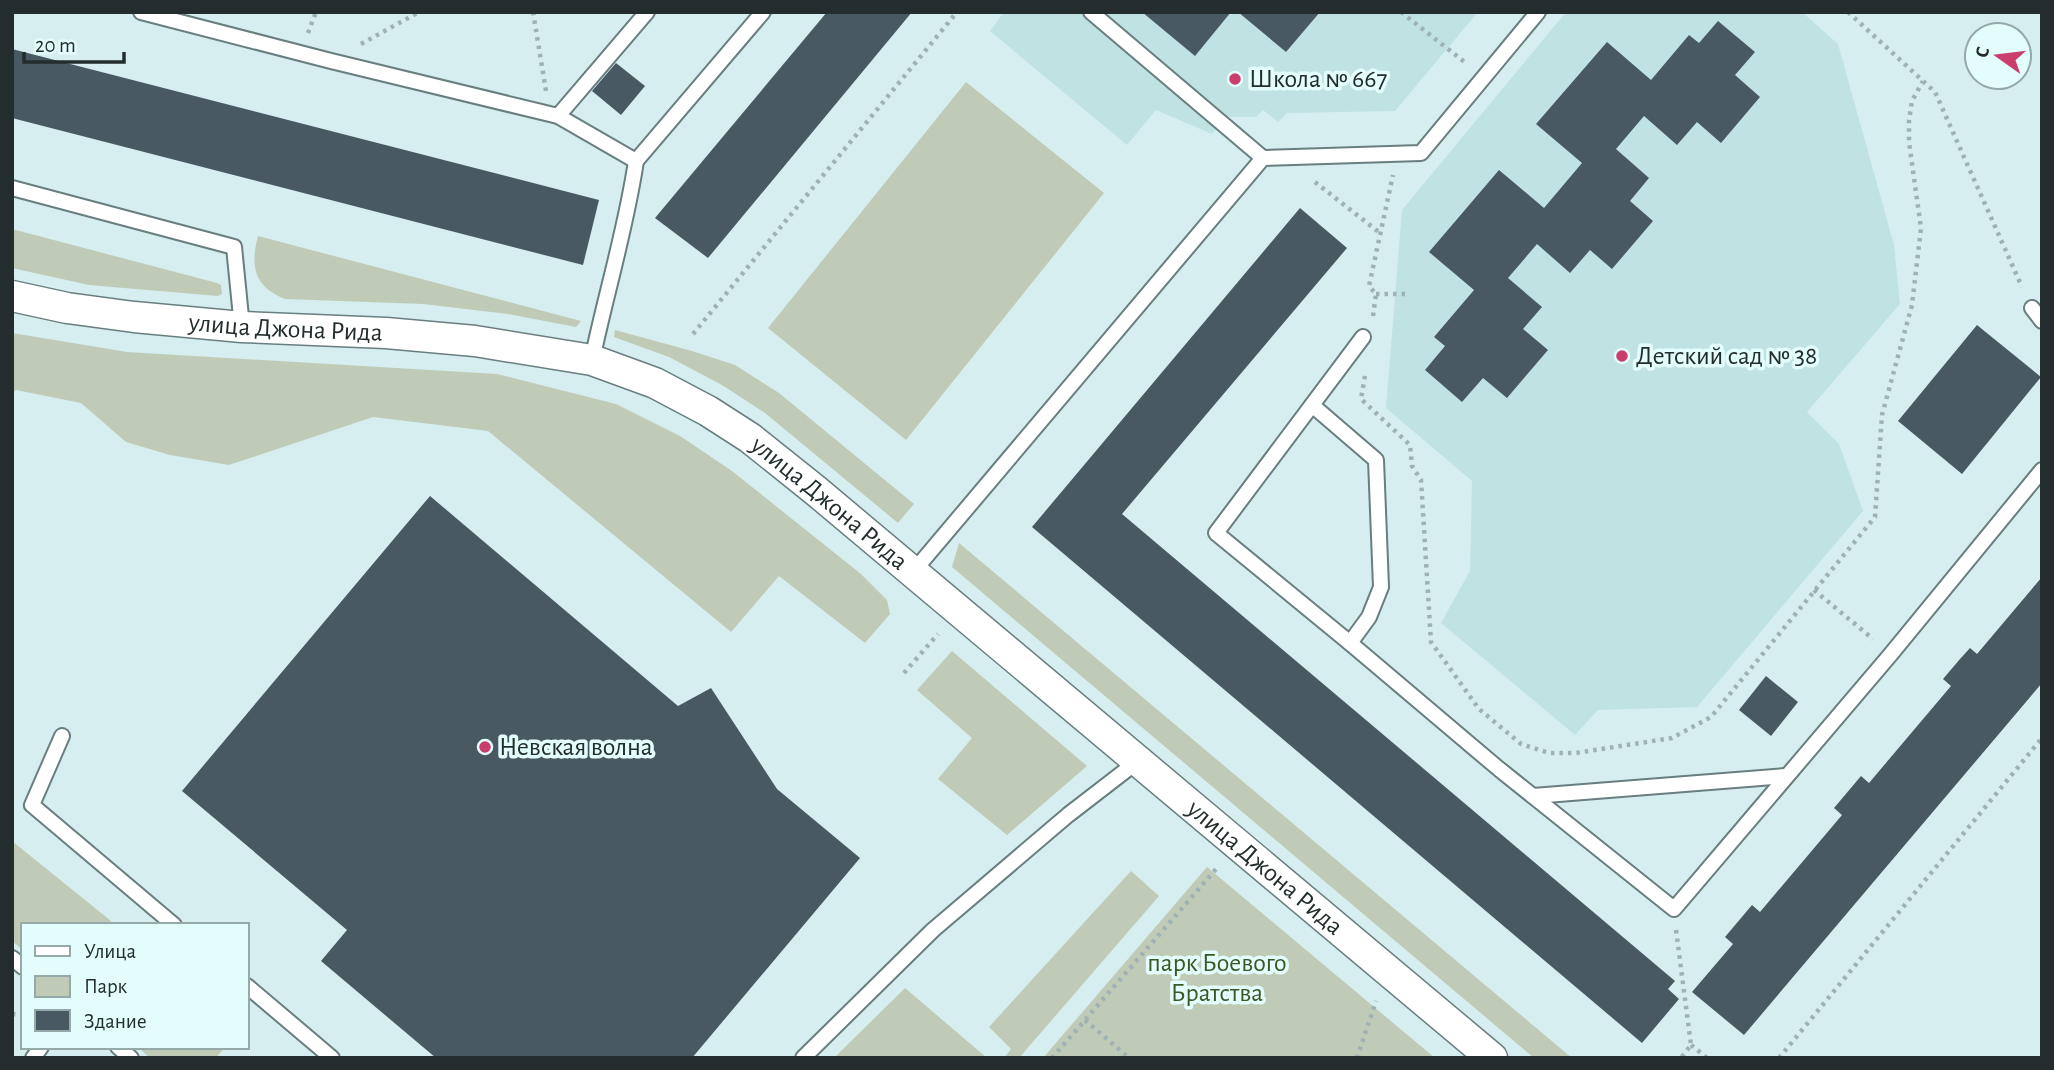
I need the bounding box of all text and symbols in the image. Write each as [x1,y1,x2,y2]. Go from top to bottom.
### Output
scale bar [24,21,124,65]
north arrow [1963,21,2033,91]
text: 20 m [35,35,76,56]
text: С [1972,45,1993,60]
place label: Школа № 667 [1249,66,1388,92]
marker: Школа № 667 [1227,71,1243,87]
street label: улица Джона Рида [187,309,383,346]
place label: Детский сад № 38 [1636,343,1817,369]
marker: Детский сад № 38 [1614,348,1630,364]
street label: улица Джона Рида [745,431,913,575]
place label: Невская волна [499,734,653,760]
marker: Невская волна [477,739,493,755]
street label: улица Джона Рида [1181,795,1348,940]
legend [21,923,248,1049]
text: Улица [84,941,137,962]
park label: парк Боевого Братства [1147,950,1287,1006]
text: Парк [84,976,128,997]
text: Здание [84,1011,147,1032]

